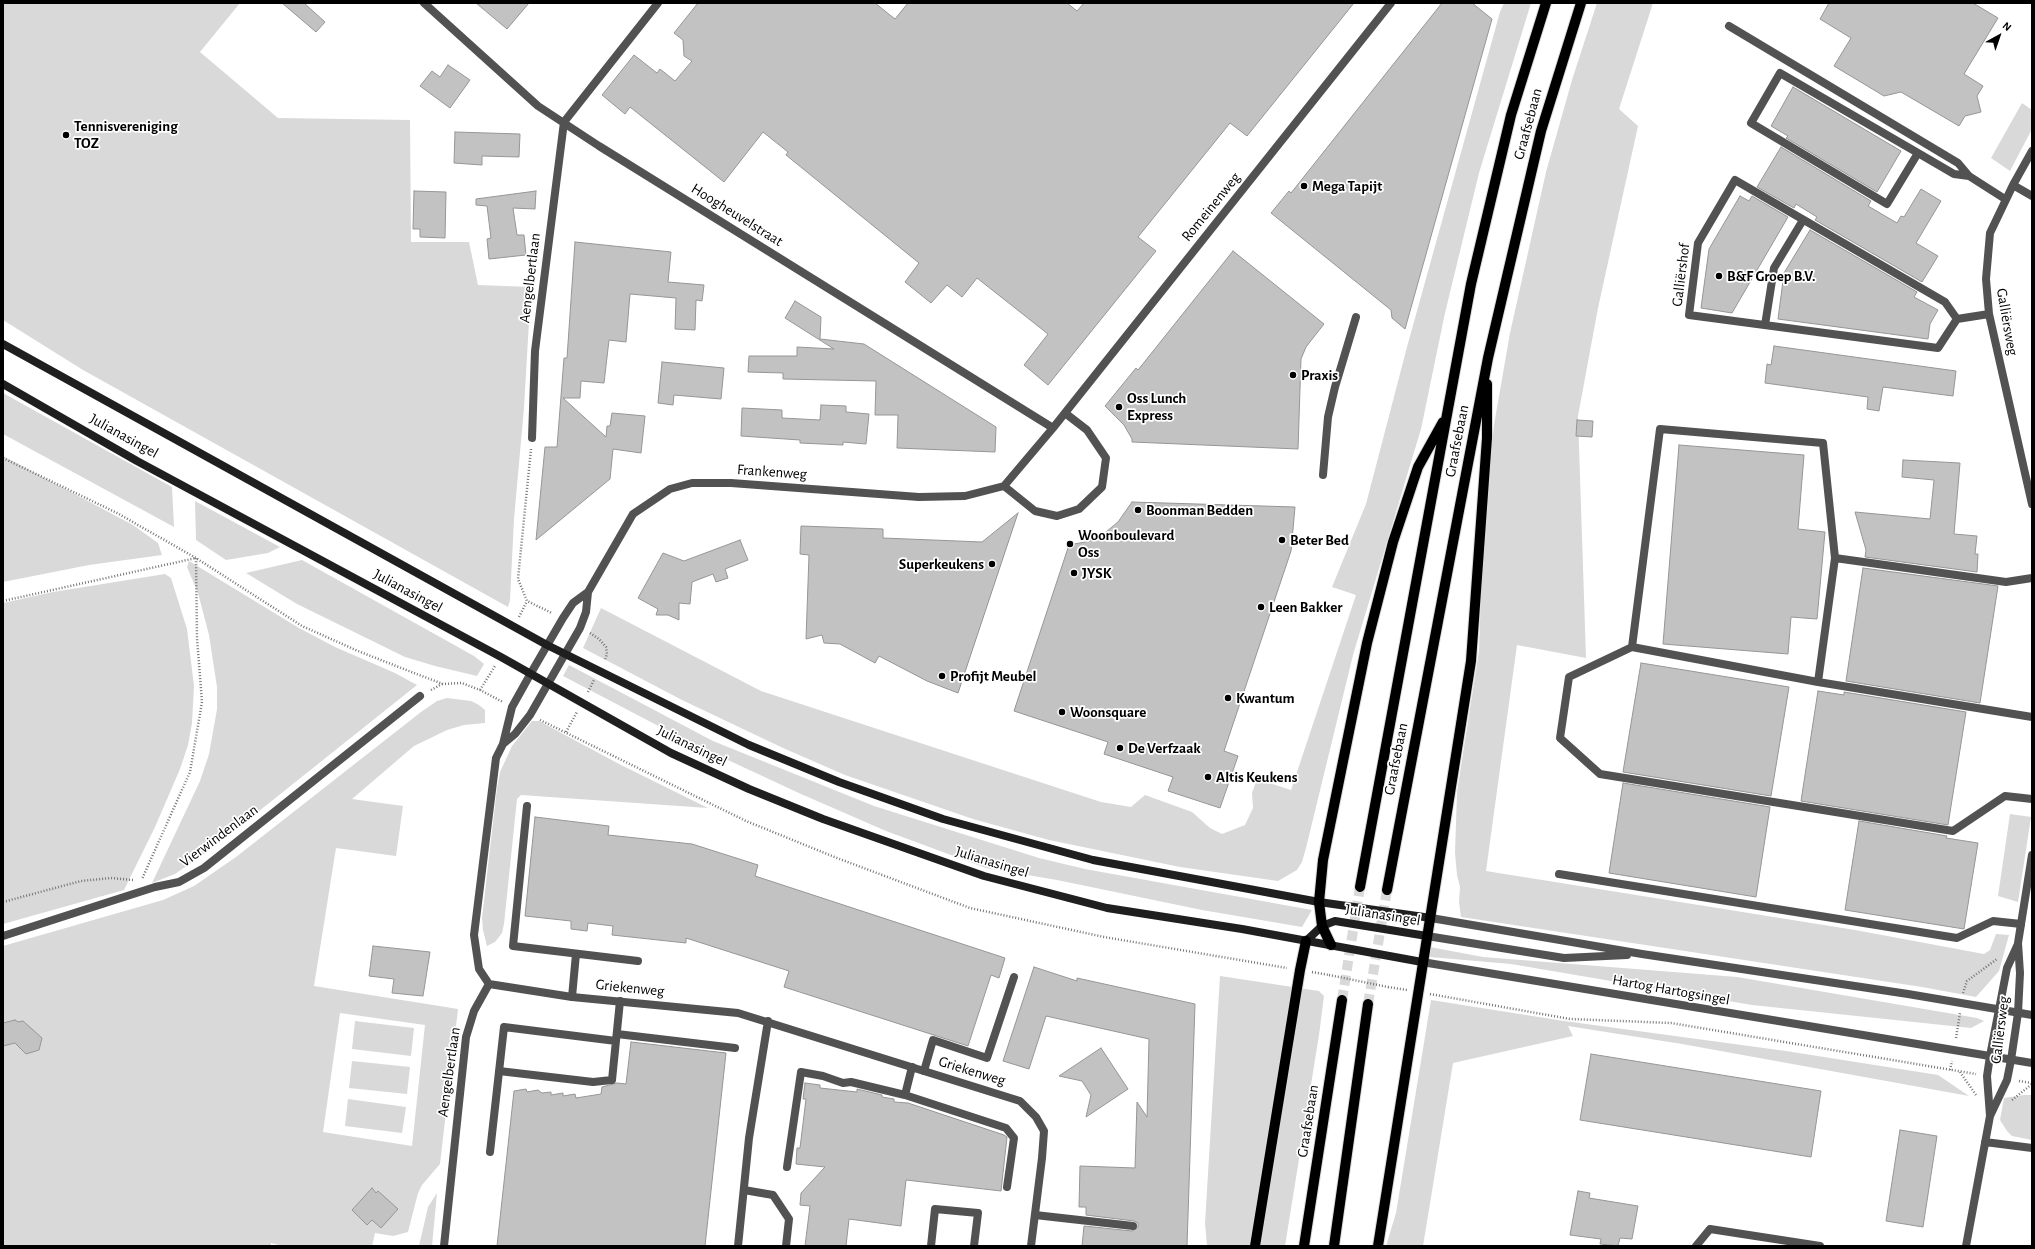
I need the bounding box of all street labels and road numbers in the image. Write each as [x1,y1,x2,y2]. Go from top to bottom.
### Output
street label: Graafsebaan [1510,86,1546,162]
street label: Romeinenweg [1178,169,1244,245]
street label: Hoogheuvelstraat [688,180,786,250]
street label: Aengelbertlaan [516,232,544,324]
street label: Galliërshof [1668,242,1694,308]
street label: Galliërsweg [1992,287,2022,357]
street label: Graafsebaan [1441,403,1473,479]
street label: Julianasingel [86,410,162,462]
street label: Frankenweg [736,461,808,483]
street label: Julianasingel [370,565,446,617]
street label: Julianasingel [654,721,730,771]
street label: Graafsebaan [1380,721,1412,797]
street label: Vierwindenlaan [176,801,262,871]
street label: Julianasingel [953,842,1031,882]
street label: Julianasingel [1344,900,1422,930]
street label: Hartog Hartogsingel [1611,971,1731,1009]
street label: Griekenweg [595,975,665,1001]
street label: Galliërsweg [1987,995,2013,1065]
street label: Aengelbertlaan [434,1026,464,1118]
street label: Griekenweg [936,1052,1008,1090]
street label: Graafsebaan [1293,1083,1323,1159]

